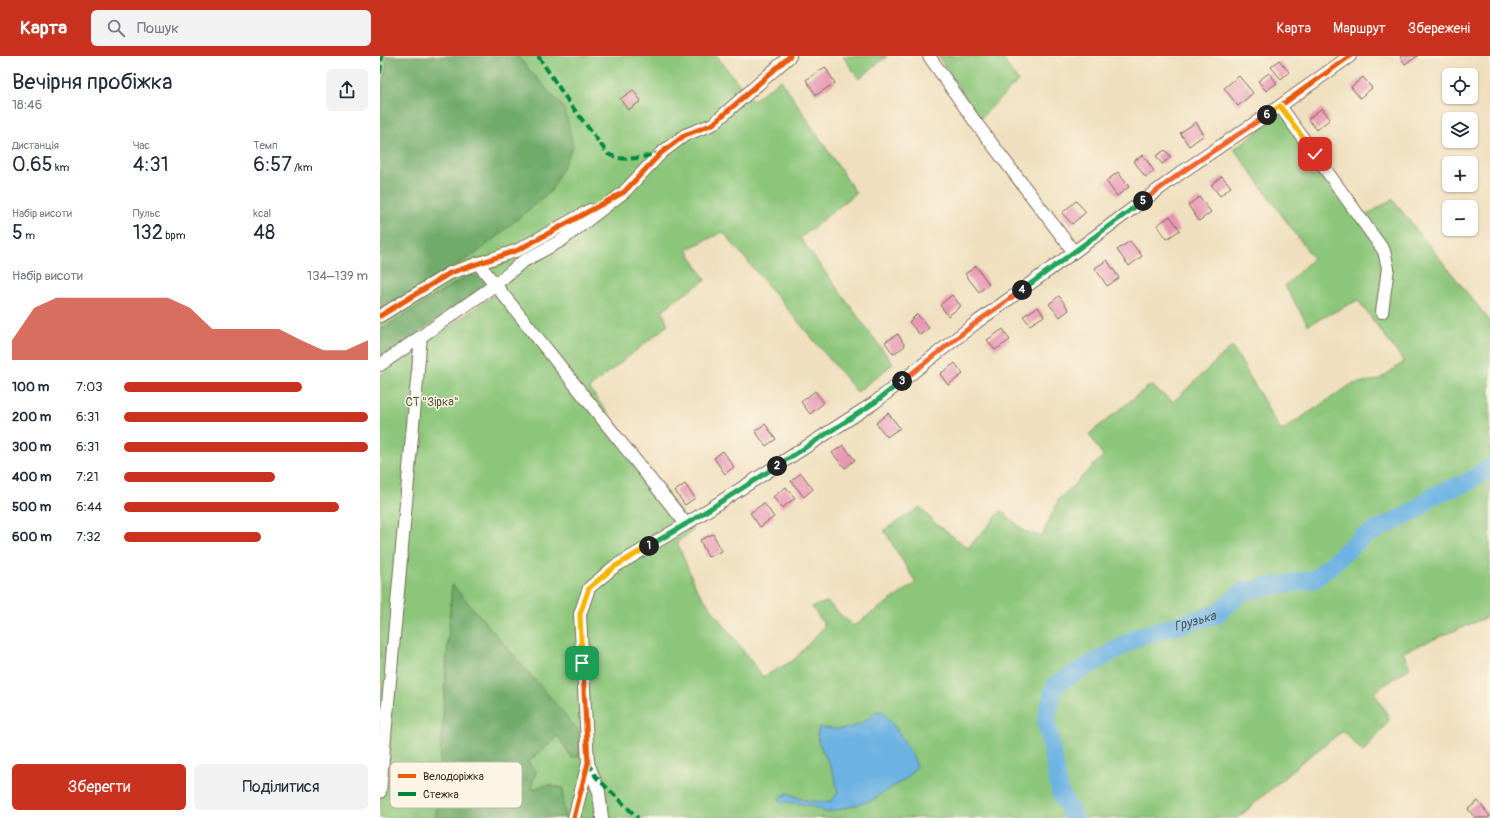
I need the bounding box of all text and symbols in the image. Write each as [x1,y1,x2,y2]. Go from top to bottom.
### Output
search box [91,10,371,46]
text: Карта [20,16,67,40]
icon: search [105,17,127,39]
text: Пошук [137,19,179,38]
text: Карта [1276,20,1311,37]
text: Маршрут [1333,20,1386,37]
text: Збережені [1408,20,1470,37]
text: Вечірня пробіжка [12,68,172,96]
map controls [1442,68,1478,236]
button: locate [1442,68,1478,104]
button: share [326,69,368,111]
text: 18:46 [12,97,42,113]
pin: 6 [1257,105,1277,125]
text: 6 [1264,108,1270,121]
button: layers [1442,112,1478,148]
pin [1298,137,1332,171]
text: Дистанція [12,139,59,152]
text: Час [133,139,150,152]
text: Темп [253,139,278,152]
icon: check [1304,143,1326,165]
text: 0.65 [12,152,53,177]
text: 4:31 [133,152,169,177]
text: 6:57 [253,152,292,177]
button: + [1442,156,1478,192]
text: km [53,161,69,174]
text: /km [292,161,312,174]
pin: 5 [1133,191,1153,211]
text: 5 [1140,194,1146,207]
button: − [1442,200,1478,236]
text: Набір висоти [12,207,72,220]
text: Пульс [133,207,160,220]
text: kcal [253,207,271,220]
text: 5 [12,220,23,245]
text: 132 [133,220,163,245]
text: 48 [253,220,275,245]
text: m [23,229,35,242]
text: bpm [163,229,186,242]
text: Набір висоти [12,268,83,284]
text: 134–139 m [307,268,368,284]
pin: 4 [1012,280,1032,300]
text: 4 [1019,283,1025,296]
pin: 3 [892,371,912,391]
text: 3 [899,374,905,387]
text: 100 m [12,379,49,395]
text: 7:03 [76,379,102,395]
park label: СТ "Зірка" [405,395,459,410]
text: 200 m [12,409,51,425]
text: 6:31 [76,409,99,425]
text: 300 m [12,439,51,455]
text: 6:31 [76,439,99,455]
pin: 2 [767,456,787,476]
text: 2 [774,459,780,472]
text: 400 m [12,469,52,485]
text: 7:21 [76,469,99,485]
text: 500 m [12,499,51,515]
text: 6:44 [76,499,102,515]
text: 600 m [12,529,52,545]
text: 7:32 [76,529,101,545]
pin: 1 [639,536,659,556]
text: 1 [647,539,651,552]
water label: Грузька [1172,607,1219,635]
pin [565,646,599,680]
icon: arrive [571,652,593,674]
legend [390,762,522,808]
button: Зберегти [12,764,186,810]
button: Поділитися [194,764,368,810]
text: Велодоріжка [423,770,484,783]
text: Стежка [423,788,459,801]

